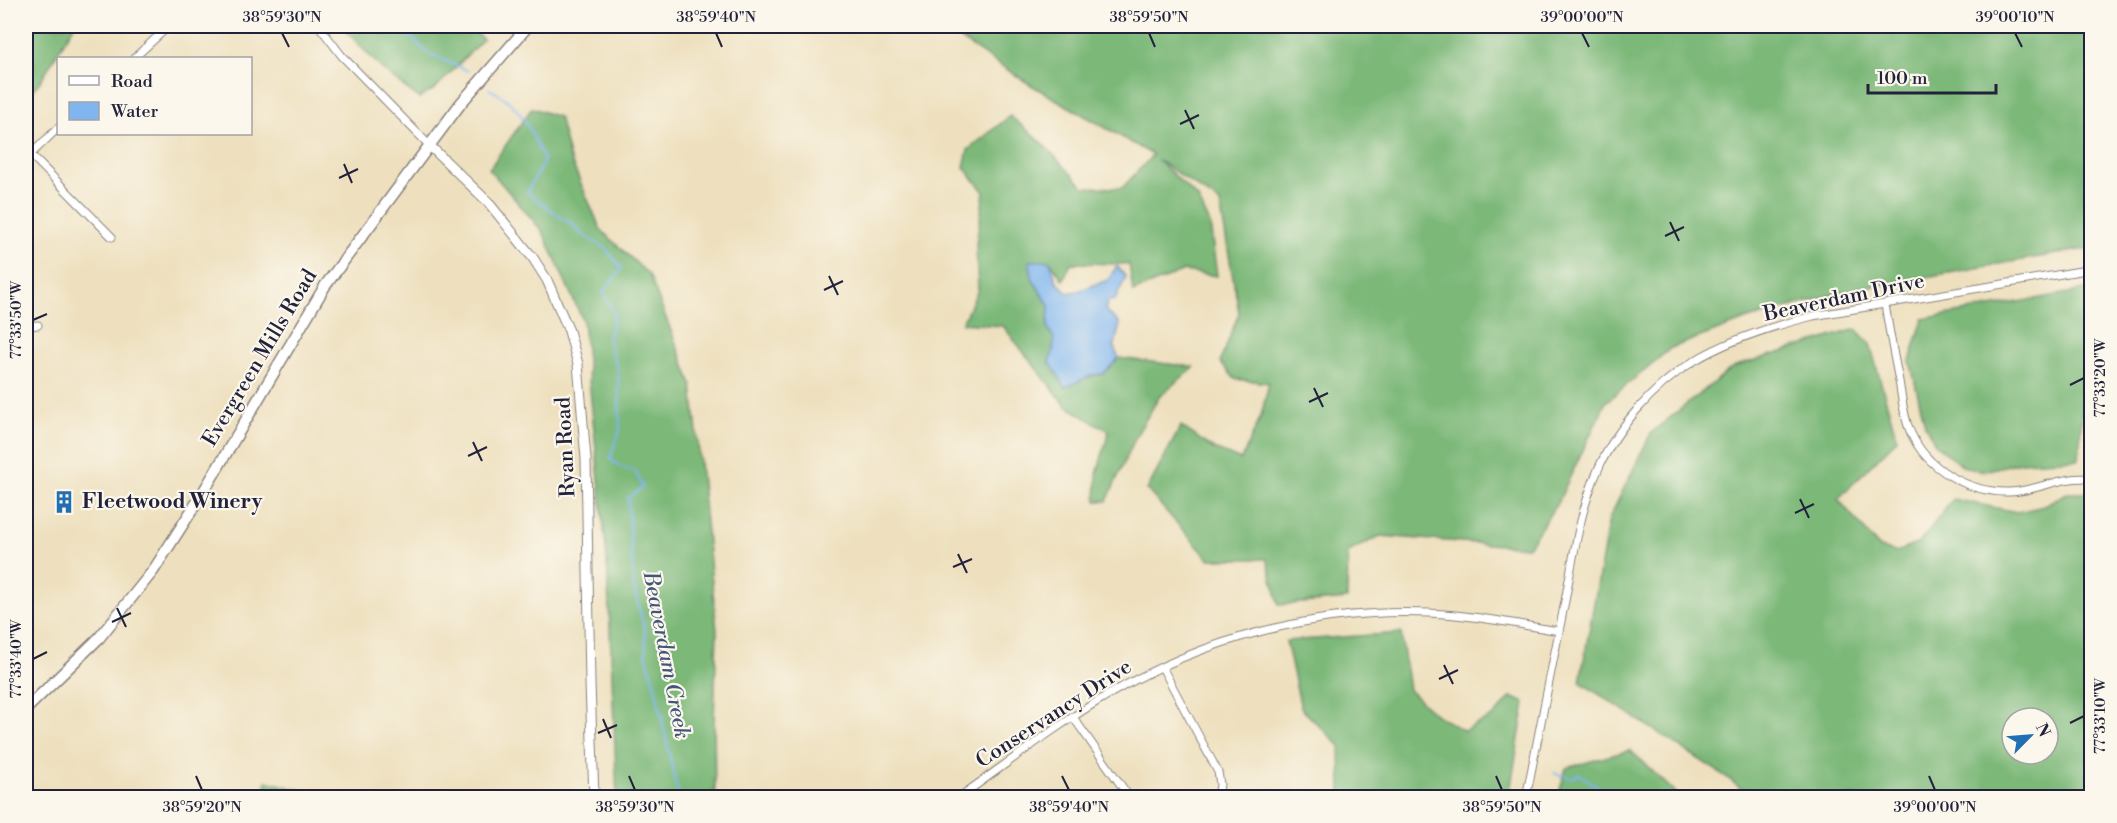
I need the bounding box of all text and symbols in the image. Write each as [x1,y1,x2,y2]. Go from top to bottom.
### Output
text: 38°59'30"N [243,8,321,27]
text: 38°59'40"N [676,8,756,27]
text: 38°59'50"N [1110,8,1188,27]
text: 39°00'00"N [1540,8,1624,27]
text: 39°00'10"N [1975,8,2055,27]
legend [57,57,252,135]
scale bar [1868,57,1996,95]
text: 100 m [1877,67,1928,90]
text: Road [111,70,154,93]
text: Water [110,100,159,123]
street label: Evergreen Mills Road [197,265,323,451]
street label: Beaverdam Drive [1760,268,1927,328]
text: 77°33'50"W [7,280,26,359]
text: 77°33'20"W [2091,338,2110,417]
street label: Ryan Road [550,396,582,498]
building icon: Fleetwood Winery [51,489,77,515]
place label: Fleetwood Winery [82,489,263,515]
water label: Beaverdam Creek [636,568,695,741]
text: 77°33'40"W [7,619,26,698]
street label: Conservancy Drive [971,654,1137,774]
text: 77°33'10"W [2091,678,2110,754]
north arrow [2000,706,2060,766]
text: N [2031,720,2055,740]
text: 38°59'20"N [162,798,242,817]
text: 38°59'30"N [596,798,674,817]
text: 38°59'40"N [1029,798,1109,817]
text: 38°59'50"N [1463,798,1541,817]
text: 39°00'00"N [1893,798,1977,817]

